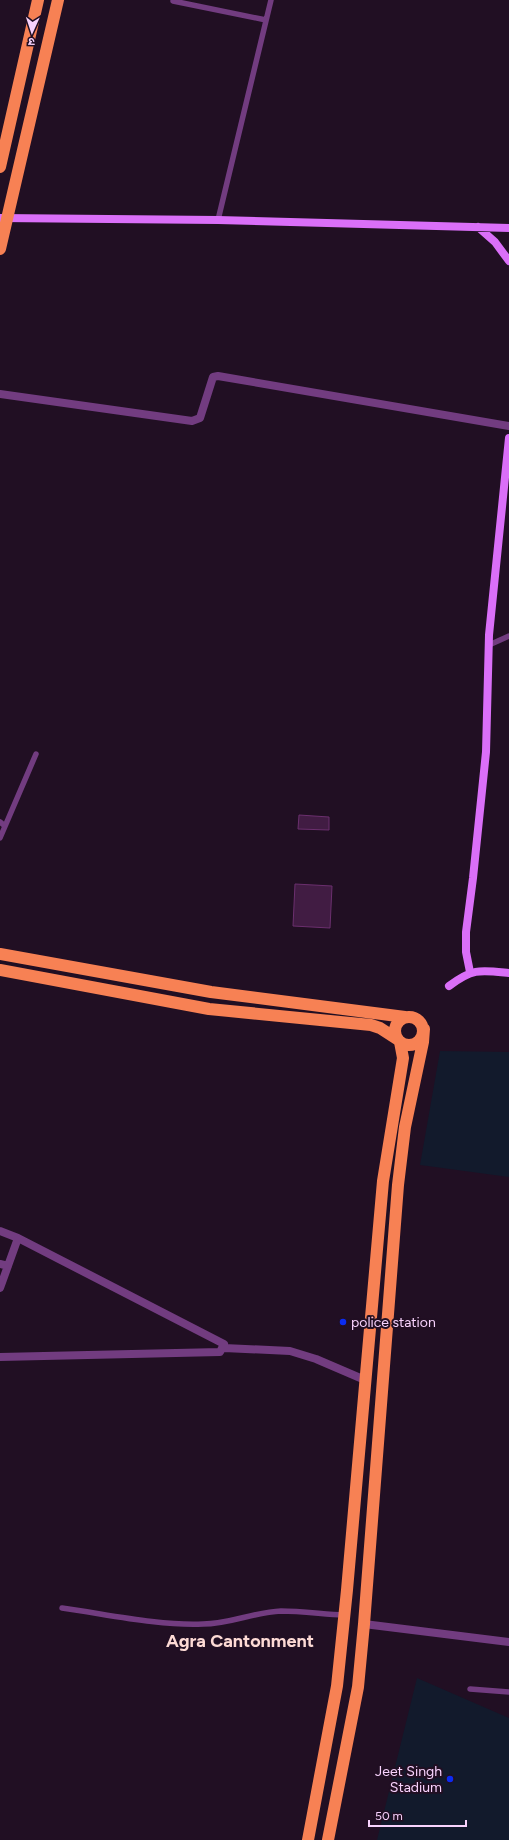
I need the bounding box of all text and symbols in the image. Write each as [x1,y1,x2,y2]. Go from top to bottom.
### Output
north arrow [12,12,52,52]
text: उ [27,35,35,48]
place label: police station [351,1314,436,1331]
marker: police station [338,1317,348,1327]
district label: Agra Cantonment [166,1630,314,1652]
place label: Jeet Singh Stadium [375,1763,442,1796]
marker: Jeet Singh Stadium [445,1774,455,1784]
scale bar [369,1802,466,1828]
text: 50 m [375,1809,403,1823]

